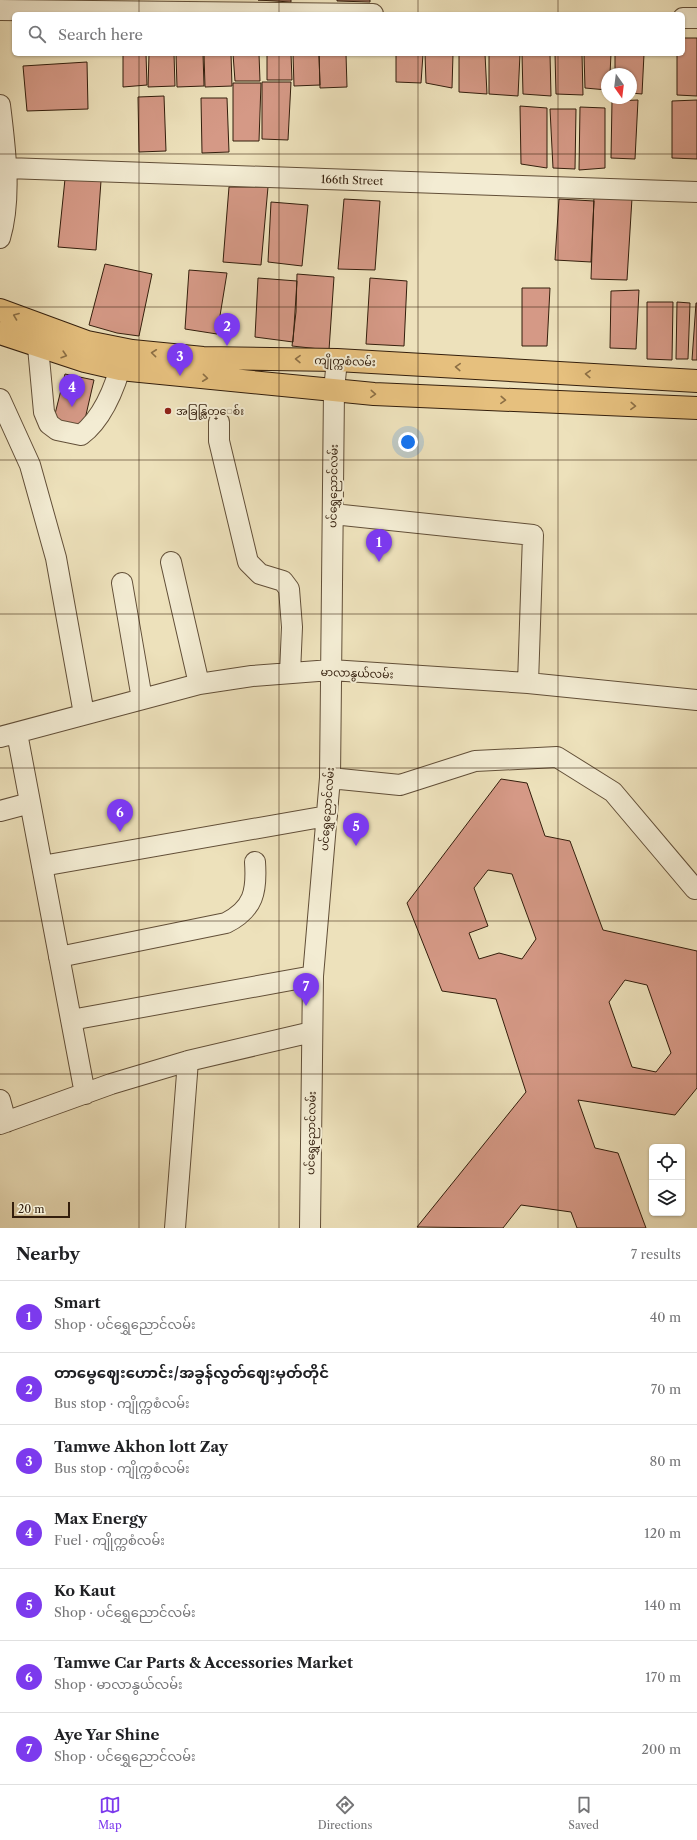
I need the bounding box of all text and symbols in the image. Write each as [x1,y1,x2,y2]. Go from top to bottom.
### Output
search box [12,12,685,56]
icon: search [26,23,48,45]
text: Search here [58,25,143,44]
north arrow [601,68,637,104]
street label: 166th Street [321,172,384,188]
one-way arrow [13,312,20,320]
pin: 2 [214,313,240,346]
pin: 3 [167,343,193,376]
one-way arrow [151,349,157,358]
one-way arrow [60,350,67,359]
street label: ကျိုက္ကစံလမ်း [314,353,376,371]
one-way arrow [295,355,301,363]
one-way arrow [455,362,461,371]
one-way arrow [585,370,591,379]
one-way arrow [202,373,208,382]
pin: 4 [59,374,85,407]
one-way arrow [370,389,376,398]
one-way arrow [500,395,506,404]
one-way arrow [630,401,636,410]
place label: အခြန္လြတ္ေစ်း [176,404,244,420]
marker: အခြန္လြတ္ေစ်း [163,406,173,416]
your location [398,432,418,452]
street label: ပင်ရွှေညောင်လမ်း [325,444,343,528]
pin: 1 [366,529,392,562]
street label: မာလာနွယ်လမ်း [320,665,394,683]
street label: ပင်ရွှေညောင်လမ်း [317,767,339,851]
pin: 6 [107,799,133,832]
pin: 5 [343,813,369,846]
pin: 7 [293,973,319,1006]
street label: ပင်ရွှေညောင်လမ်း [303,1091,321,1175]
map controls [649,1144,685,1216]
button: locate [649,1144,685,1180]
button: layers [649,1180,685,1216]
scale bar [12,1200,70,1219]
text: 20 m [18,1202,44,1216]
text: Nearby [16,1244,80,1264]
text: 7 results [631,1246,681,1262]
text: Smart [54,1293,101,1312]
text: 1 [26,1309,32,1325]
text: 40 m [650,1309,681,1325]
text: Shop · ပင်ရွှေညောင်လမ်း [54,1316,195,1332]
text: တာမွေဈေးဟောင်း/အခွန်လွတ်ဈေးမှတ်တိုင် [54,1363,329,1382]
text: 2 [25,1381,33,1397]
text: 70 m [651,1381,681,1397]
text: Bus stop · ကျိုက္ကစံလမ်း [54,1395,190,1411]
text: Tamwe Akhon lott Zay [54,1437,228,1456]
text: 3 [25,1453,33,1469]
text: 80 m [649,1453,681,1469]
text: Bus stop · ကျိုက္ကစံလမ်း [54,1460,190,1476]
text: Max Energy [54,1509,147,1528]
text: 4 [25,1525,33,1541]
text: 120 m [644,1525,681,1541]
text: Fuel · ကျိုက္ကစံလမ်း [54,1532,165,1548]
text: Ko Kaut [54,1581,116,1600]
text: 5 [25,1597,33,1613]
text: 140 m [644,1597,681,1613]
text: Shop · ပင်ရွှေညောင်လမ်း [54,1604,195,1620]
text: Tamwe Car Parts & Accessories Market [54,1653,353,1672]
text: 6 [25,1669,33,1685]
text: 170 m [645,1669,681,1685]
text: Shop · မာလာနွယ်လမ်း [54,1676,183,1692]
text: Aye Yar Shine [54,1725,159,1744]
text: 7 [26,1741,32,1757]
text: 200 m [641,1741,681,1757]
text: Shop · ပင်ရွှေညောင်လမ်း [54,1748,195,1764]
tab: Map [98,1794,122,1832]
tab: Directions [318,1794,372,1832]
tab: Saved [568,1794,599,1832]

